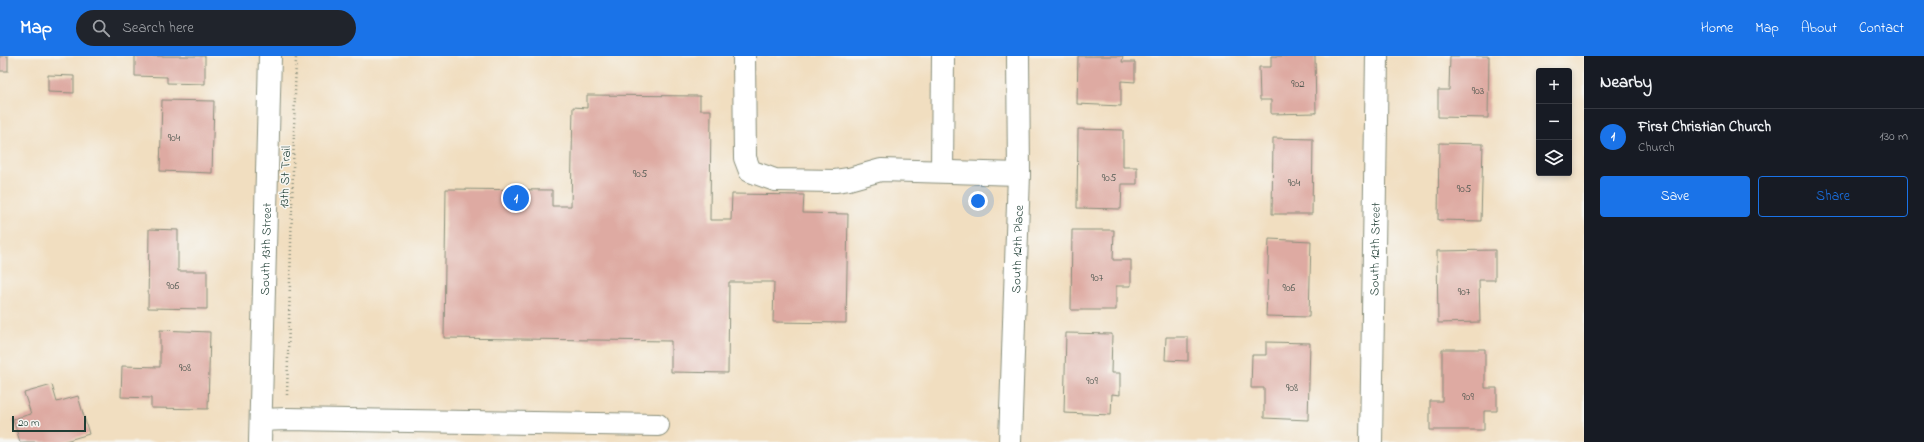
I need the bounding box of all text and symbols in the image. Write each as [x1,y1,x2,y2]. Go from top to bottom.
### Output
search box [76,10,356,46]
text: Map [20,15,52,42]
icon: search [90,17,112,39]
text: Search here [122,17,194,39]
text: Home [1701,18,1733,39]
text: Map [1755,18,1779,39]
text: About [1801,18,1837,39]
text: Contact [1859,18,1904,39]
map controls [1536,68,1572,176]
button: + [1536,68,1572,104]
text: Nearby [1600,70,1652,95]
house number: 902 [1291,76,1305,92]
house number: 903 [1472,83,1485,99]
button: − [1536,104,1572,140]
text: First Christian Church [1638,116,1771,138]
text: 1 [1611,127,1615,146]
text: 130 m [1880,127,1908,146]
house number: 904 [168,130,181,146]
text: Church [1638,138,1675,157]
button: layers [1536,140,1572,176]
street label: 13th St Trail [275,146,296,209]
house number: 905 [633,166,647,182]
house number: 905 [1102,170,1116,186]
house number: 904 [1288,175,1301,191]
button: Save [1600,176,1750,217]
button: Share [1758,176,1908,217]
house number: 905 [1457,181,1471,197]
pin: 1 [503,183,529,213]
your location [968,191,988,211]
street label: South 12th Street [1365,201,1386,296]
street label: South 13th Street [256,202,277,296]
street label: South 12th Place [1007,205,1029,294]
house number: 907 [1091,270,1104,286]
house number: 906 [167,278,180,294]
house number: 906 [1283,280,1296,296]
house number: 907 [1458,284,1471,300]
house number: 908 [179,360,191,376]
house number: 909 [1086,373,1098,389]
house number: 908 [1286,380,1298,396]
house number: 909 [1462,389,1474,405]
scale bar [12,414,86,433]
text: 20 m [18,415,40,431]

